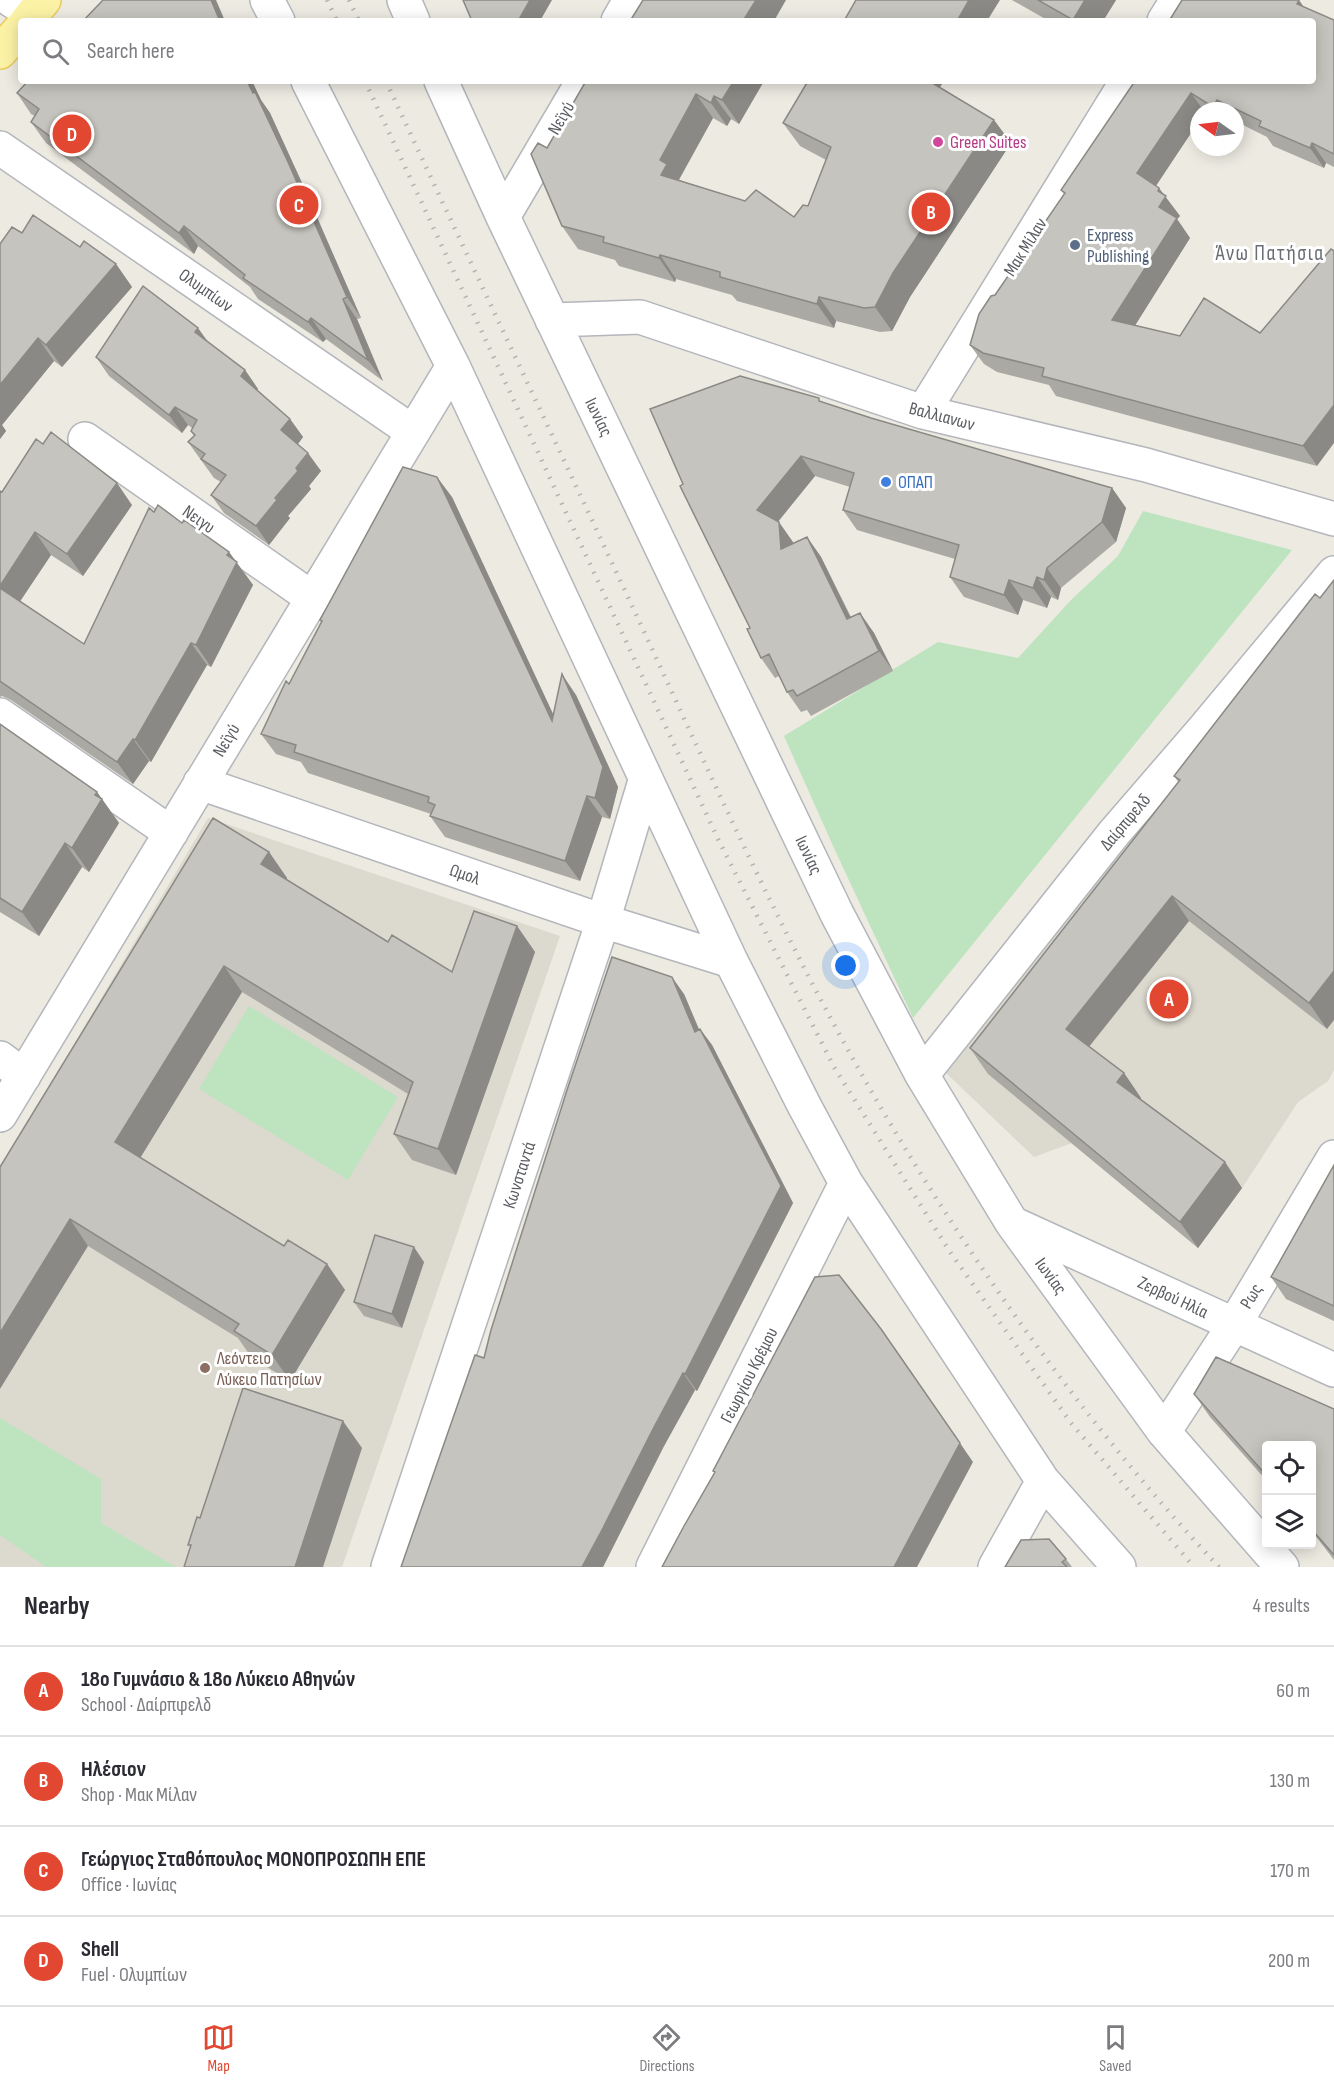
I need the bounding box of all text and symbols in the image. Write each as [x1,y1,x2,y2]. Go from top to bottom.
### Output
search box [18,18,1316,84]
icon: search [39,35,72,68]
text: Search here [87,38,174,65]
street label: Νεϊγύ [544,98,579,139]
north arrow [1190,102,1244,156]
pin: D [52,112,92,156]
place label: Green Suites [950,132,1027,153]
marker: Green Suites [931,135,945,149]
pin: C [280,182,318,228]
pin: B [912,190,950,234]
street label: Μακ Μίλαν [999,214,1051,280]
place label: Express Publishing [1087,225,1149,267]
marker: Express Publishing [1068,238,1082,252]
district label: Άνω Πατήσια [1215,241,1325,266]
street label: Ολυμπίων [175,264,237,317]
street label: Ιωνίας [580,394,617,440]
street label: Βαλλιανων [907,398,977,435]
place label: ΟΠΑΠ [898,472,933,493]
marker: ΟΠΑΠ [879,475,893,489]
street label: Νειγυ [178,501,219,538]
street label: Νεϊγύ [208,720,244,761]
street label: Δαίρπφελδ [1096,790,1155,855]
street label: Ιωνίας [790,832,827,878]
street label: Ωμολ [447,860,484,890]
your location [831,951,860,980]
pin: A [1150,976,1188,1022]
street label: Κωνσταντά [499,1139,540,1211]
street label: Ιωνίας [1030,1254,1071,1299]
street label: Ζερβού Ηλία [1134,1272,1212,1323]
street label: Ρως [1236,1280,1267,1313]
street label: Γεωργίου Κρέμου [716,1324,783,1427]
place label: Λεόντειο Λύκειο Πατησίων [216,1348,322,1390]
marker: Λεόντειο Λύκειο Πατησίων [198,1361,212,1375]
map controls [1262,1441,1316,1549]
button: locate [1262,1441,1316,1495]
button: layers [1262,1495,1316,1549]
text: Nearby [24,1591,90,1622]
text: 4 results [1253,1594,1310,1618]
text: 18ο Γυμνάσιο & 18ο Λύκειο Αθηνών [81,1666,355,1693]
text: A [39,1679,48,1703]
text: 60 m [1276,1679,1310,1703]
text: School · Δαίρπφελδ [81,1693,211,1717]
text: Ηλέσιον [81,1756,146,1783]
text: B [39,1769,48,1793]
text: 130 m [1270,1769,1310,1793]
text: Shop · Μακ Μίλαν [81,1783,197,1807]
text: Γεώργιος Σταθόπουλος ΜΟΝΟΠΡΟΣΩΠΗ ΕΠΕ [81,1846,426,1873]
text: C [38,1859,49,1883]
text: 170 m [1270,1859,1310,1883]
text: Office · Ιωνίας [81,1873,177,1897]
text: Shell [81,1936,119,1963]
text: D [38,1949,49,1973]
text: 200 m [1268,1949,1310,1973]
text: Fuel · Ολυμπίων [81,1963,187,1987]
tab: Map [202,2021,235,2076]
tab: Directions [639,2021,695,2076]
tab: Saved [1099,2021,1132,2076]

